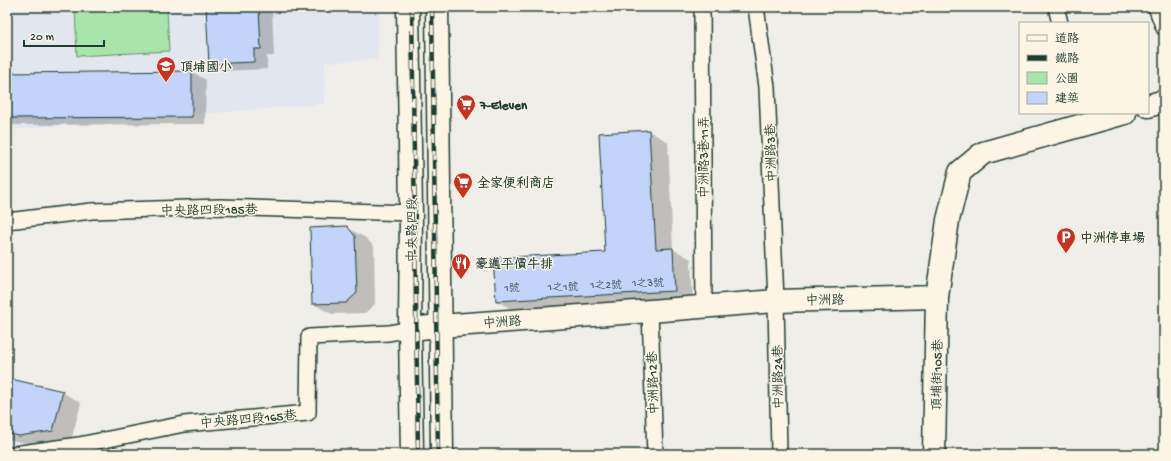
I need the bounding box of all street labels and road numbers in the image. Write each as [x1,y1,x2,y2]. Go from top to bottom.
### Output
street label: 中洲路3巷11弄 [697,116,713,198]
street label: 中洲路3巷 [763,123,781,183]
street label: 中央路四段 [405,197,421,263]
street label: 中央路四段185巷 [160,202,258,220]
street label: 中洲路 [805,293,845,309]
street label: 中洲路 [482,314,522,332]
street label: 頂埔街105巷 [929,339,947,411]
street label: 中洲路24巷 [770,345,788,409]
street label: 中洲路12巷 [645,351,663,415]
street label: 中央路四段165巷 [199,408,297,432]

